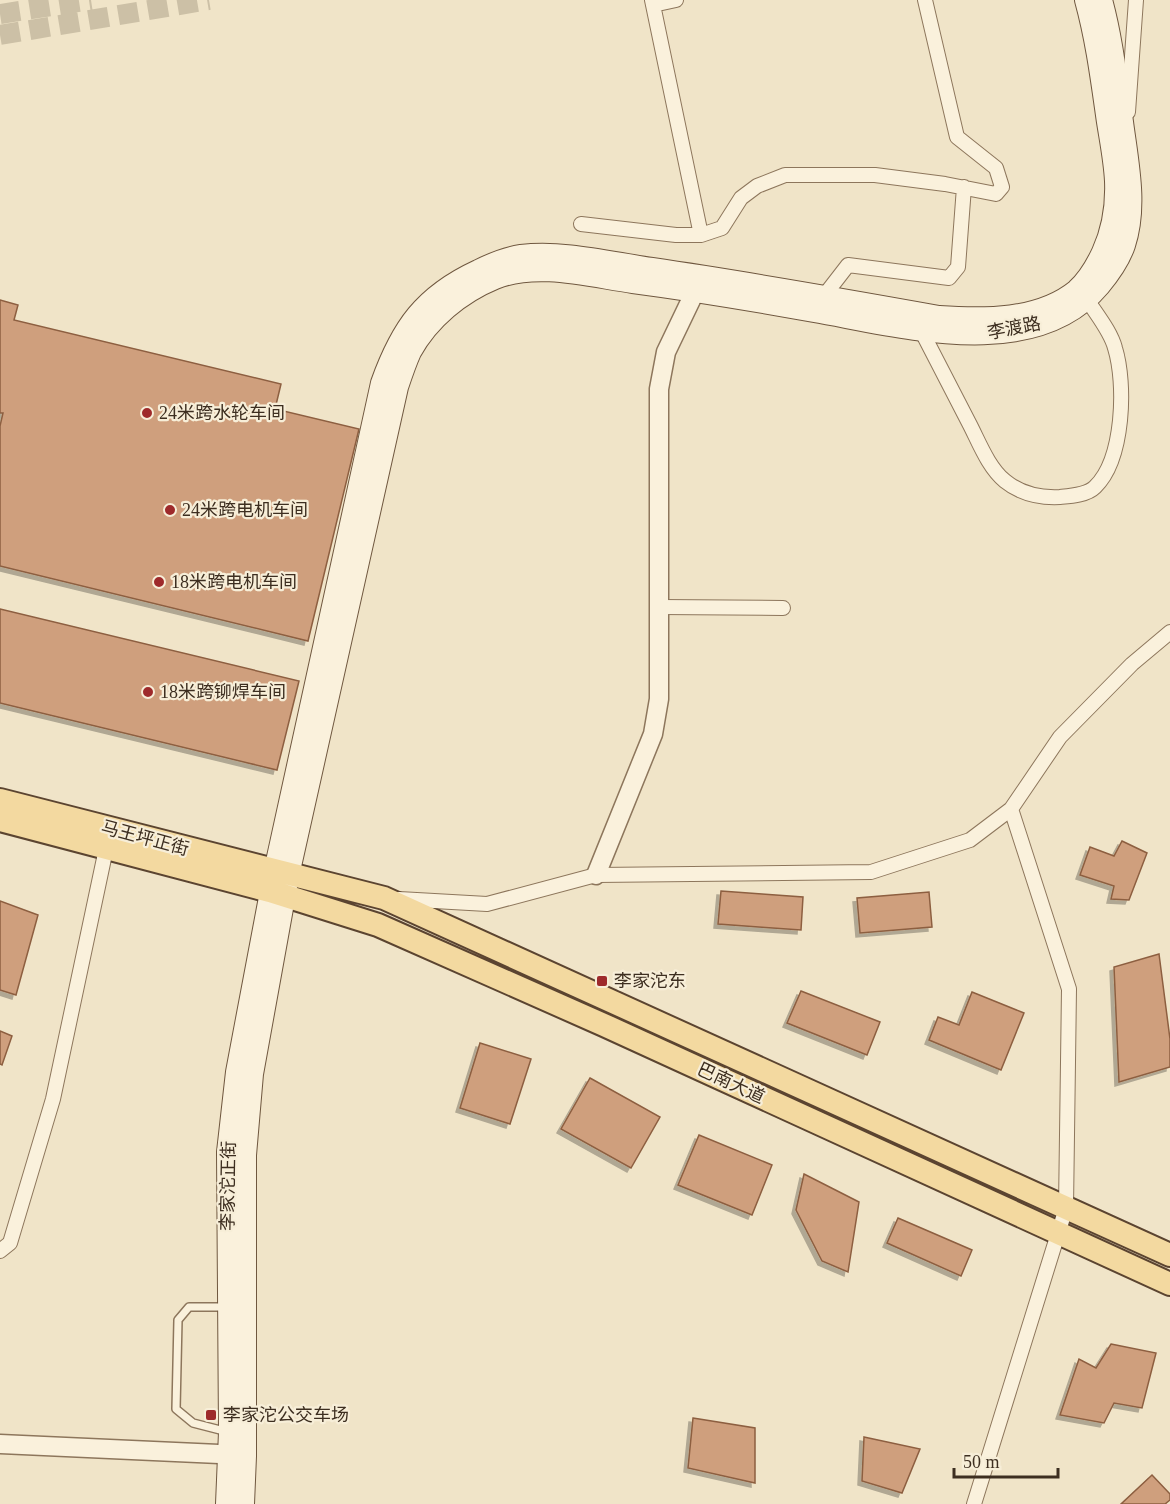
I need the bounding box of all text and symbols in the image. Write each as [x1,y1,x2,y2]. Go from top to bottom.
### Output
street label: 李渡路 [986,313,1042,343]
place label: 24米跨水轮车间 [159,403,285,423]
marker: 24米跨水轮车间 [140,406,154,420]
place label: 24米跨电机车间 [182,500,308,520]
marker: 24米跨电机车间 [163,503,177,517]
place label: 18米跨电机车间 [171,572,297,592]
marker: 18米跨电机车间 [152,575,166,589]
place label: 18米跨铆焊车间 [160,682,286,702]
marker: 18米跨铆焊车间 [141,685,155,699]
street label: 马王坪正街 [99,817,191,859]
place label: 李家沱东 [614,971,686,991]
marker: 李家沱东 [595,974,609,988]
street label: 巴南大道 [694,1059,768,1107]
street label: 李家沱正街 [217,1141,239,1231]
place label: 李家沱公交车场 [223,1405,349,1425]
marker: 李家沱公交车场 [204,1408,218,1422]
scale bar [954,1441,1058,1479]
text: 50 m [963,1452,1000,1472]

